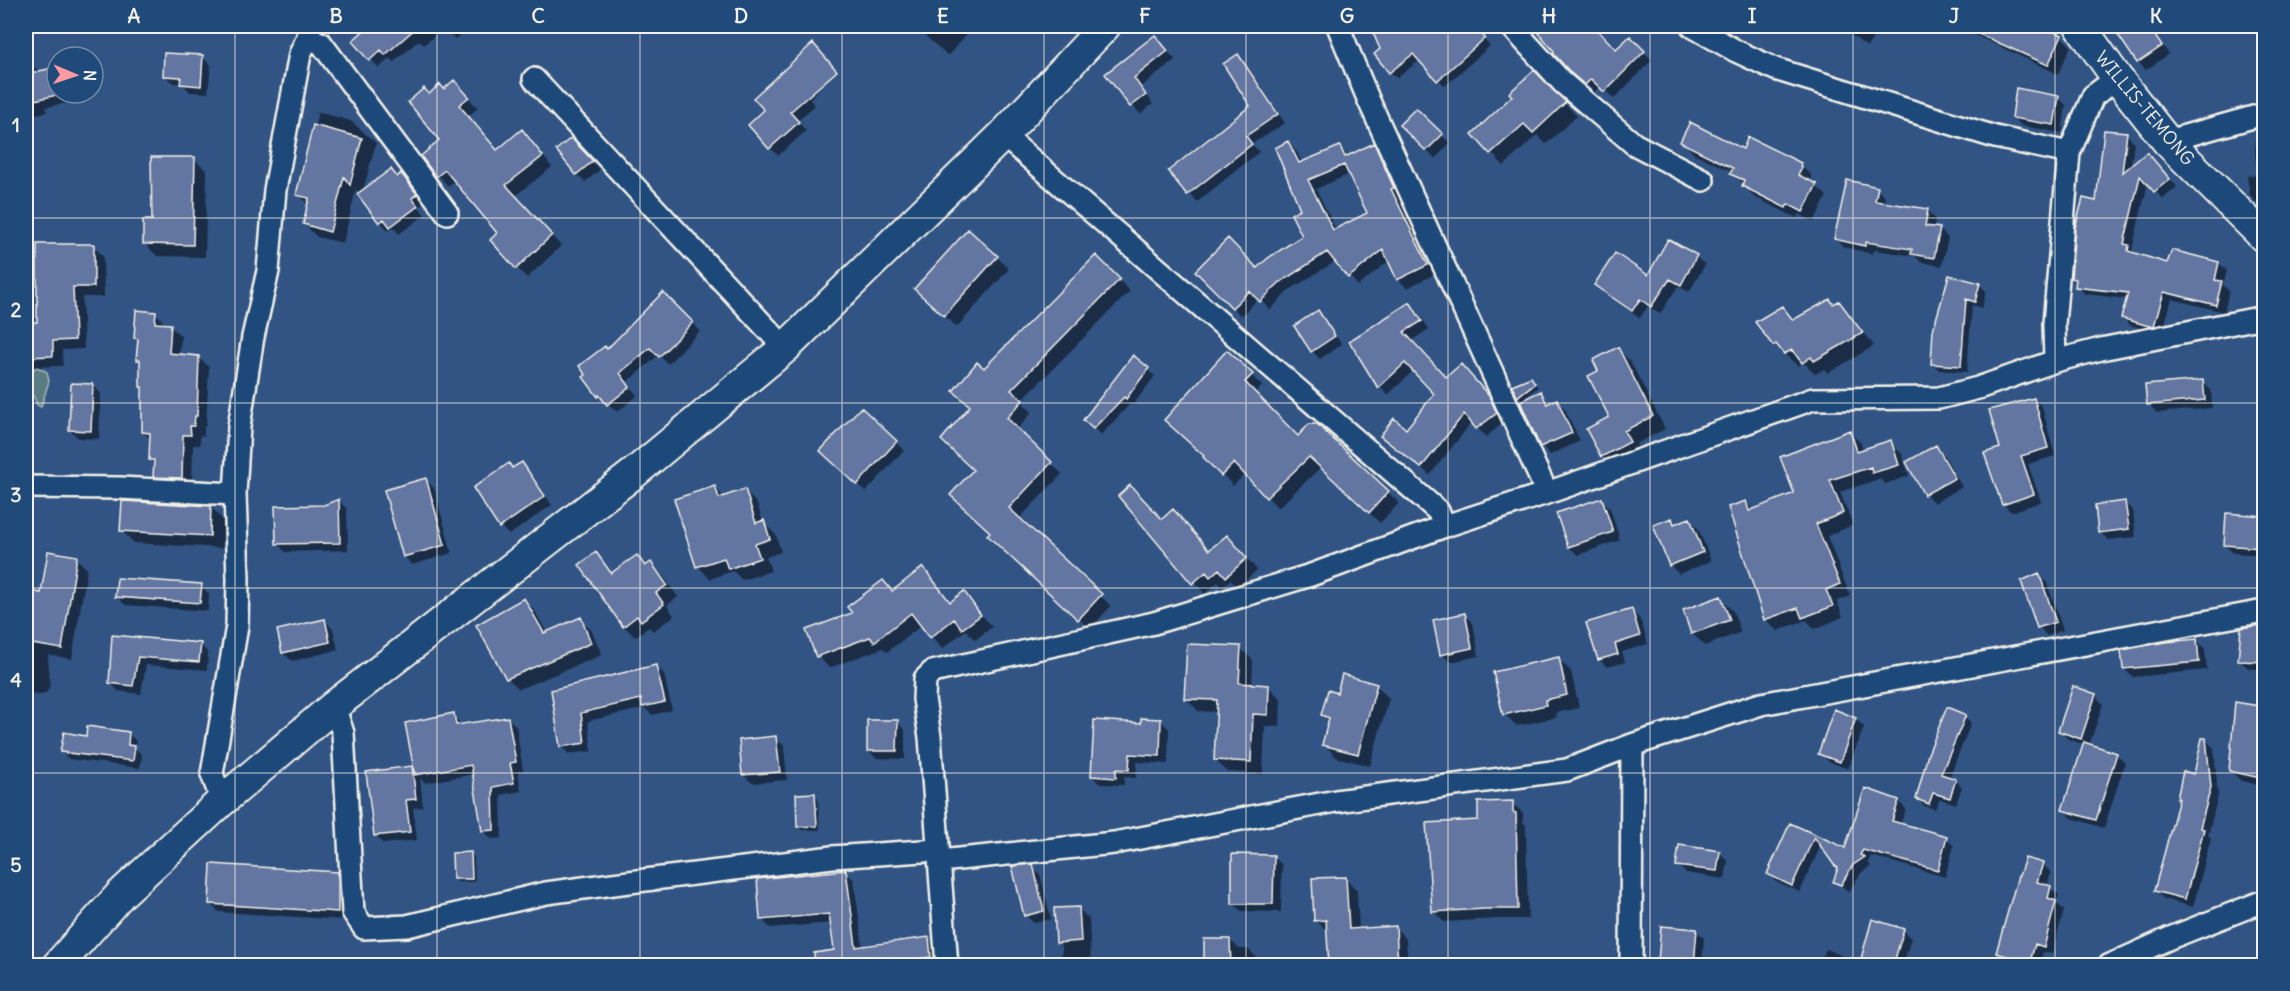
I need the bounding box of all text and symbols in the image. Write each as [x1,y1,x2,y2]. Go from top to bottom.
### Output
text: A [128,3,141,28]
text: B [329,3,343,28]
text: C [531,3,545,28]
text: D [734,3,748,28]
text: E [937,3,949,28]
text: F [1139,3,1151,28]
text: G [1340,3,1354,28]
text: H [1542,3,1556,28]
text: I [1748,3,1757,28]
text: J [1949,3,1960,28]
text: K [2150,3,2163,28]
north arrow [45,45,105,105]
street label: WILLIS-TEMONG [2090,46,2200,170]
text: N [80,70,100,81]
text: 1 [12,112,20,137]
text: 2 [11,297,22,322]
text: 3 [10,482,22,507]
text: 4 [10,667,22,692]
text: 5 [10,852,22,877]

